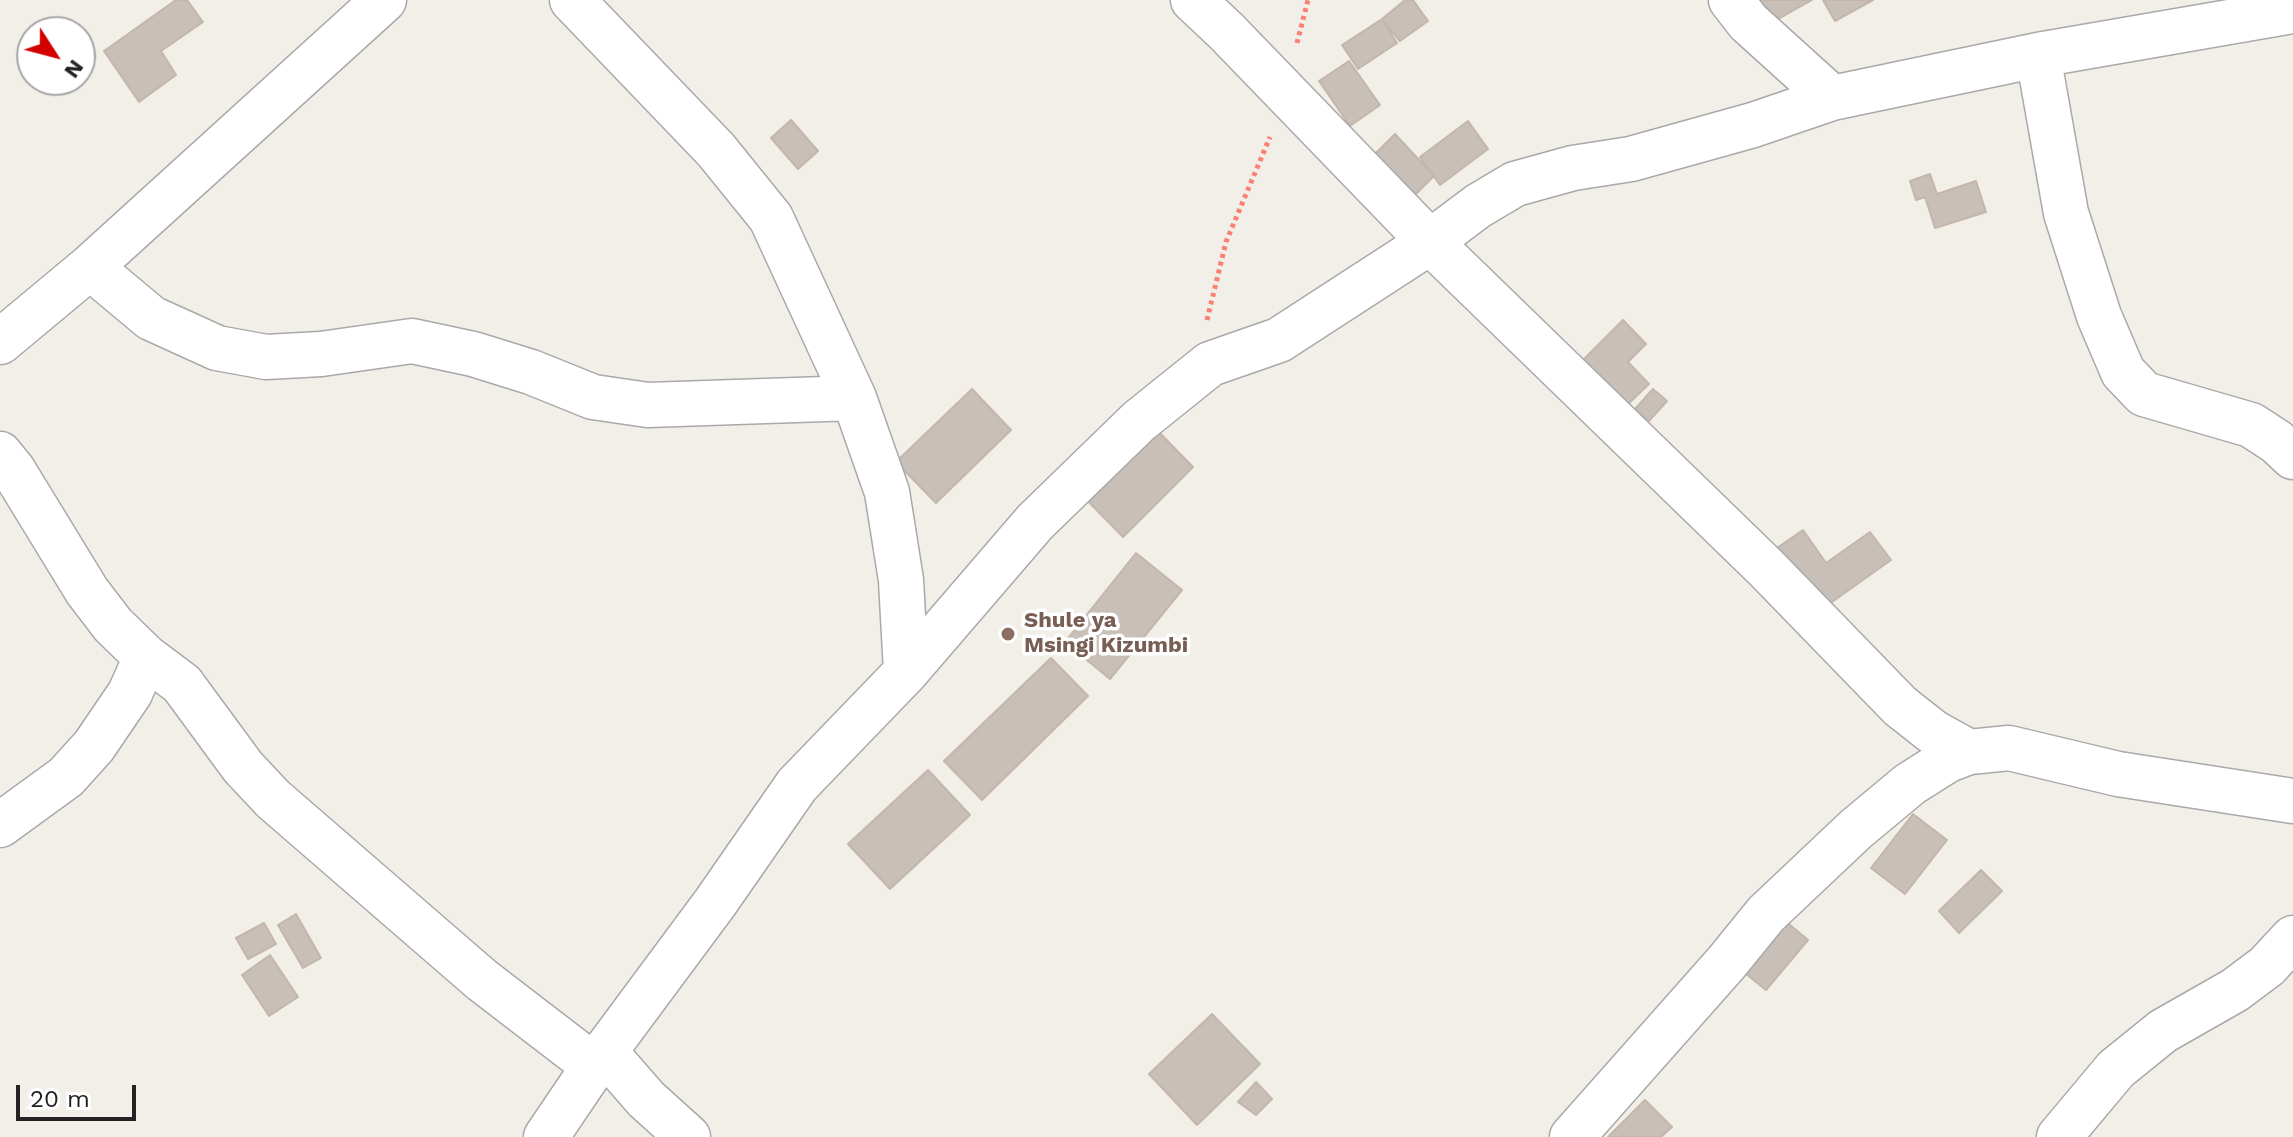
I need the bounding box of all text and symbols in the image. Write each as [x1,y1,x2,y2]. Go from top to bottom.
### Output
north arrow [16,16,96,96]
text: N [59,55,89,83]
place label: Shule ya Msingi Kizumbi [1024,608,1188,660]
marker: Shule ya Msingi Kizumbi [999,625,1017,643]
scale bar [20,1069,140,1119]
text: 20 m [30,1085,90,1113]

